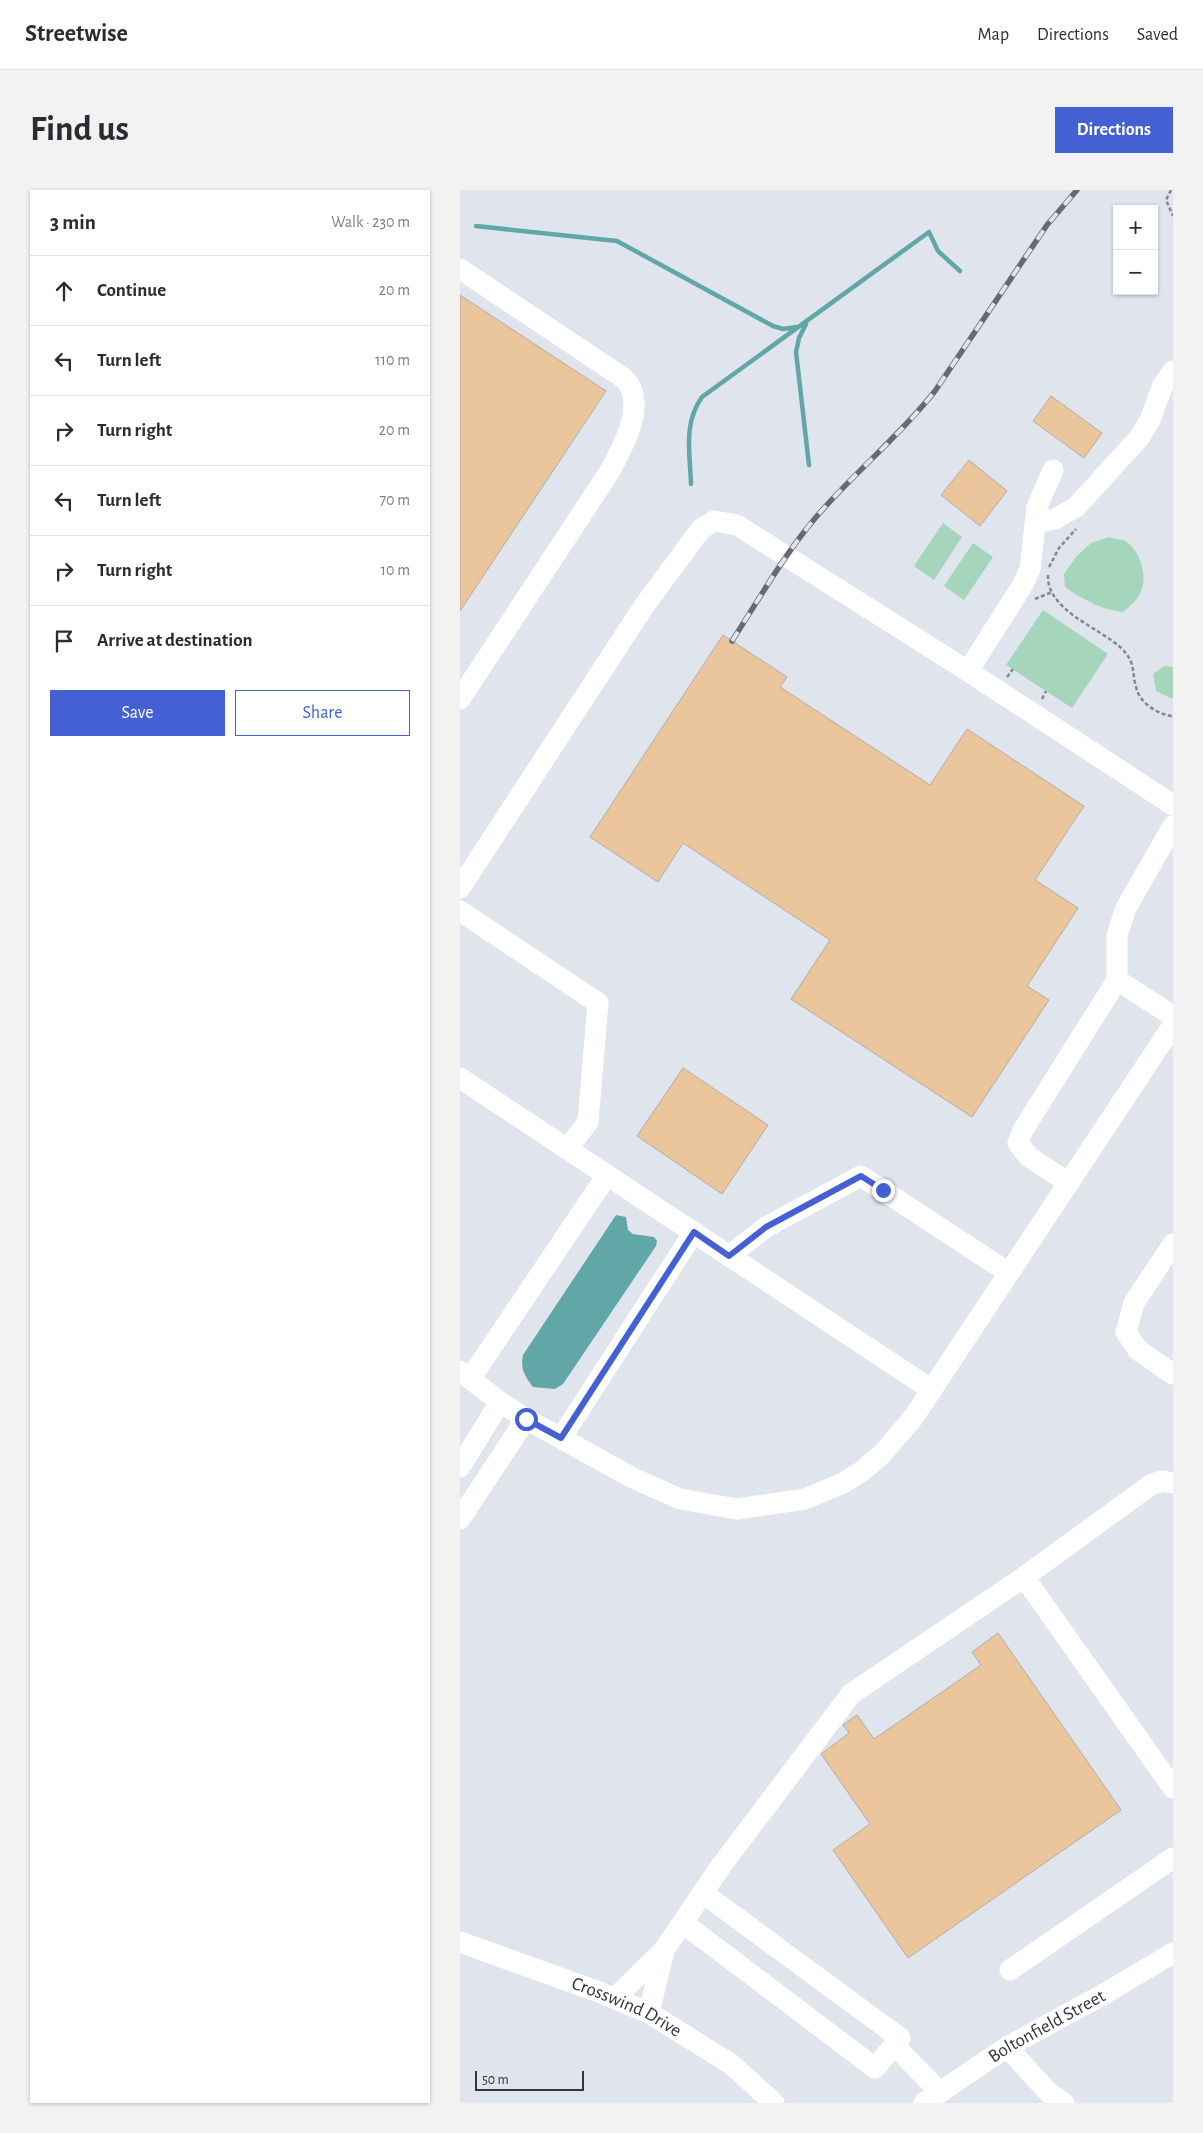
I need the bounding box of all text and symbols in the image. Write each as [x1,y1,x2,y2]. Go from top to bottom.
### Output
text: Streetwise [25,22,128,46]
text: Map [978,26,1009,44]
text: Directions [1037,26,1109,44]
text: Saved [1137,26,1178,44]
button: Directions [1055,107,1173,153]
text: Find us [30,112,129,147]
map controls [1113,205,1158,295]
button: + [1113,205,1158,250]
text: 3 min [50,212,96,233]
text: Walk · 230 m [331,214,410,230]
button: − [1113,250,1158,295]
icon: ahead [50,277,78,305]
text: Continue [97,281,166,300]
text: 20 m [379,282,410,298]
icon: left [50,347,78,375]
text: Turn left [97,351,161,370]
text: 110 m [375,352,410,368]
icon: right [50,417,78,445]
text: Turn right [97,421,172,440]
text: 20 m [379,422,410,438]
icon: left [50,487,78,515]
text: Turn left [97,491,161,510]
text: 70 m [379,492,410,508]
icon: right [50,557,78,585]
text: Turn right [97,561,172,580]
text: 10 m [381,562,410,578]
icon: arrive [50,627,78,655]
text: Arrive at destination [97,631,253,650]
button: Save [50,690,225,736]
button: Share [235,690,410,736]
route end [872,1179,895,1202]
route start [515,1408,538,1431]
street label: Crosswind Drive [569,1974,685,2040]
street label: Boltonfield Street [985,1986,1108,2066]
scale bar [475,2068,584,2091]
text: 50 m [482,2073,509,2087]

